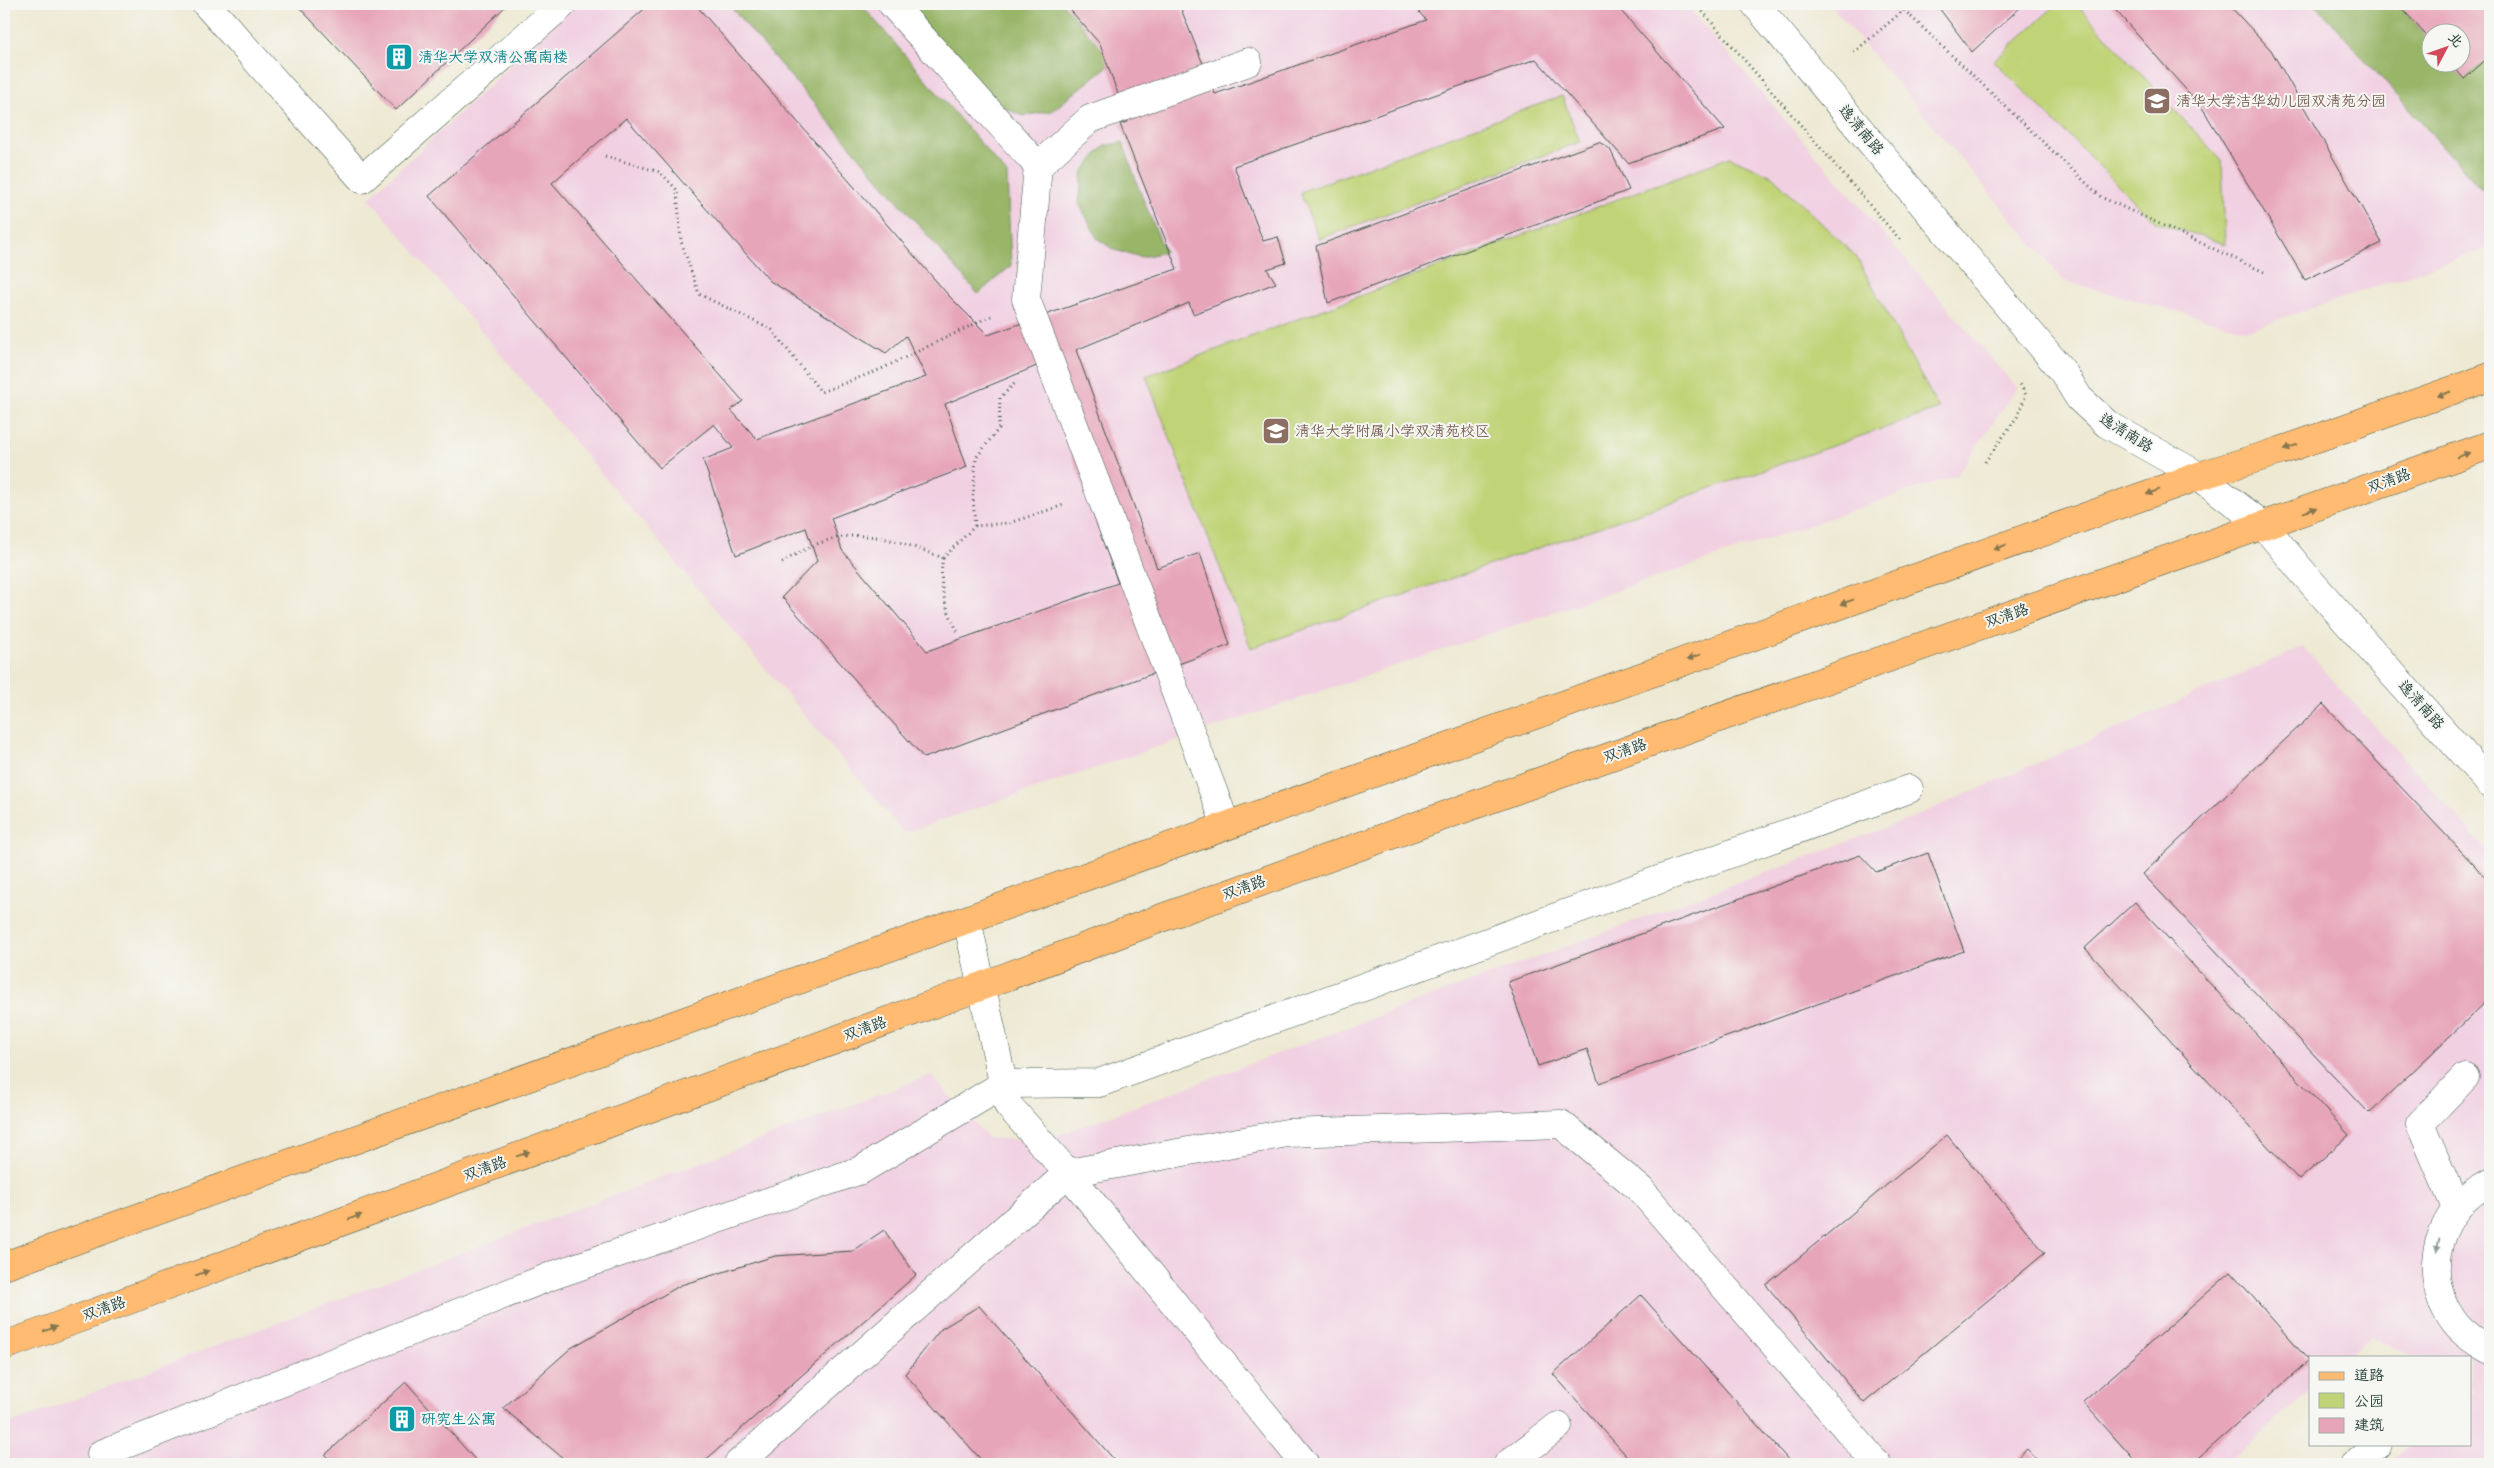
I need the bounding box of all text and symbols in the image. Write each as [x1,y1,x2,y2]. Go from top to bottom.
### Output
north arrow [2422,22,2472,72]
text: 北 [2444,29,2466,51]
building icon: 清华大学双清公寓南楼 [384,42,414,72]
place label: 清华大学双清公寓南楼 [418,48,568,67]
school or university icon: 清华大学洁华幼儿园双清苑分园 [2142,86,2172,116]
place label: 清华大学洁华幼儿园双清苑分园 [2176,92,2386,111]
street label: 逸清南路 [1834,101,1888,159]
one-way arrow [2437,390,2452,398]
street label: 逸清南路 [2096,409,2156,457]
school or university icon: 清华大学附属小学双清苑校区 [1261,416,1291,446]
place label: 清华大学附属小学双清苑校区 [1295,422,1490,441]
one-way arrow [2283,443,2298,451]
one-way arrow [2456,451,2471,459]
street label: 双清路 [2365,464,2413,498]
one-way arrow [2145,489,2160,496]
one-way arrow [2303,506,2318,514]
one-way arrow [1992,543,2007,551]
one-way arrow [1839,598,1854,606]
street label: 双清路 [1983,600,2031,632]
one-way arrow [1686,653,1701,661]
street label: 逸清南路 [2394,676,2448,734]
street label: 双清路 [1601,735,1649,767]
street label: 双清路 [1220,871,1268,905]
street label: 双清路 [841,1012,889,1046]
one-way arrow [516,1150,531,1157]
street label: 双清路 [461,1152,509,1186]
one-way arrow [347,1213,362,1220]
one-way arrow [2434,1237,2442,1253]
one-way arrow [195,1269,210,1277]
street label: 双清路 [80,1292,128,1326]
one-way arrow [42,1325,57,1332]
legend [2309,1356,2472,1446]
text: 道路 [2354,1366,2384,1385]
text: 公园 [2354,1392,2384,1411]
building icon: 研究生公寓 [387,1404,417,1434]
place label: 研究生公寓 [421,1410,496,1429]
text: 建筑 [2354,1416,2384,1435]

